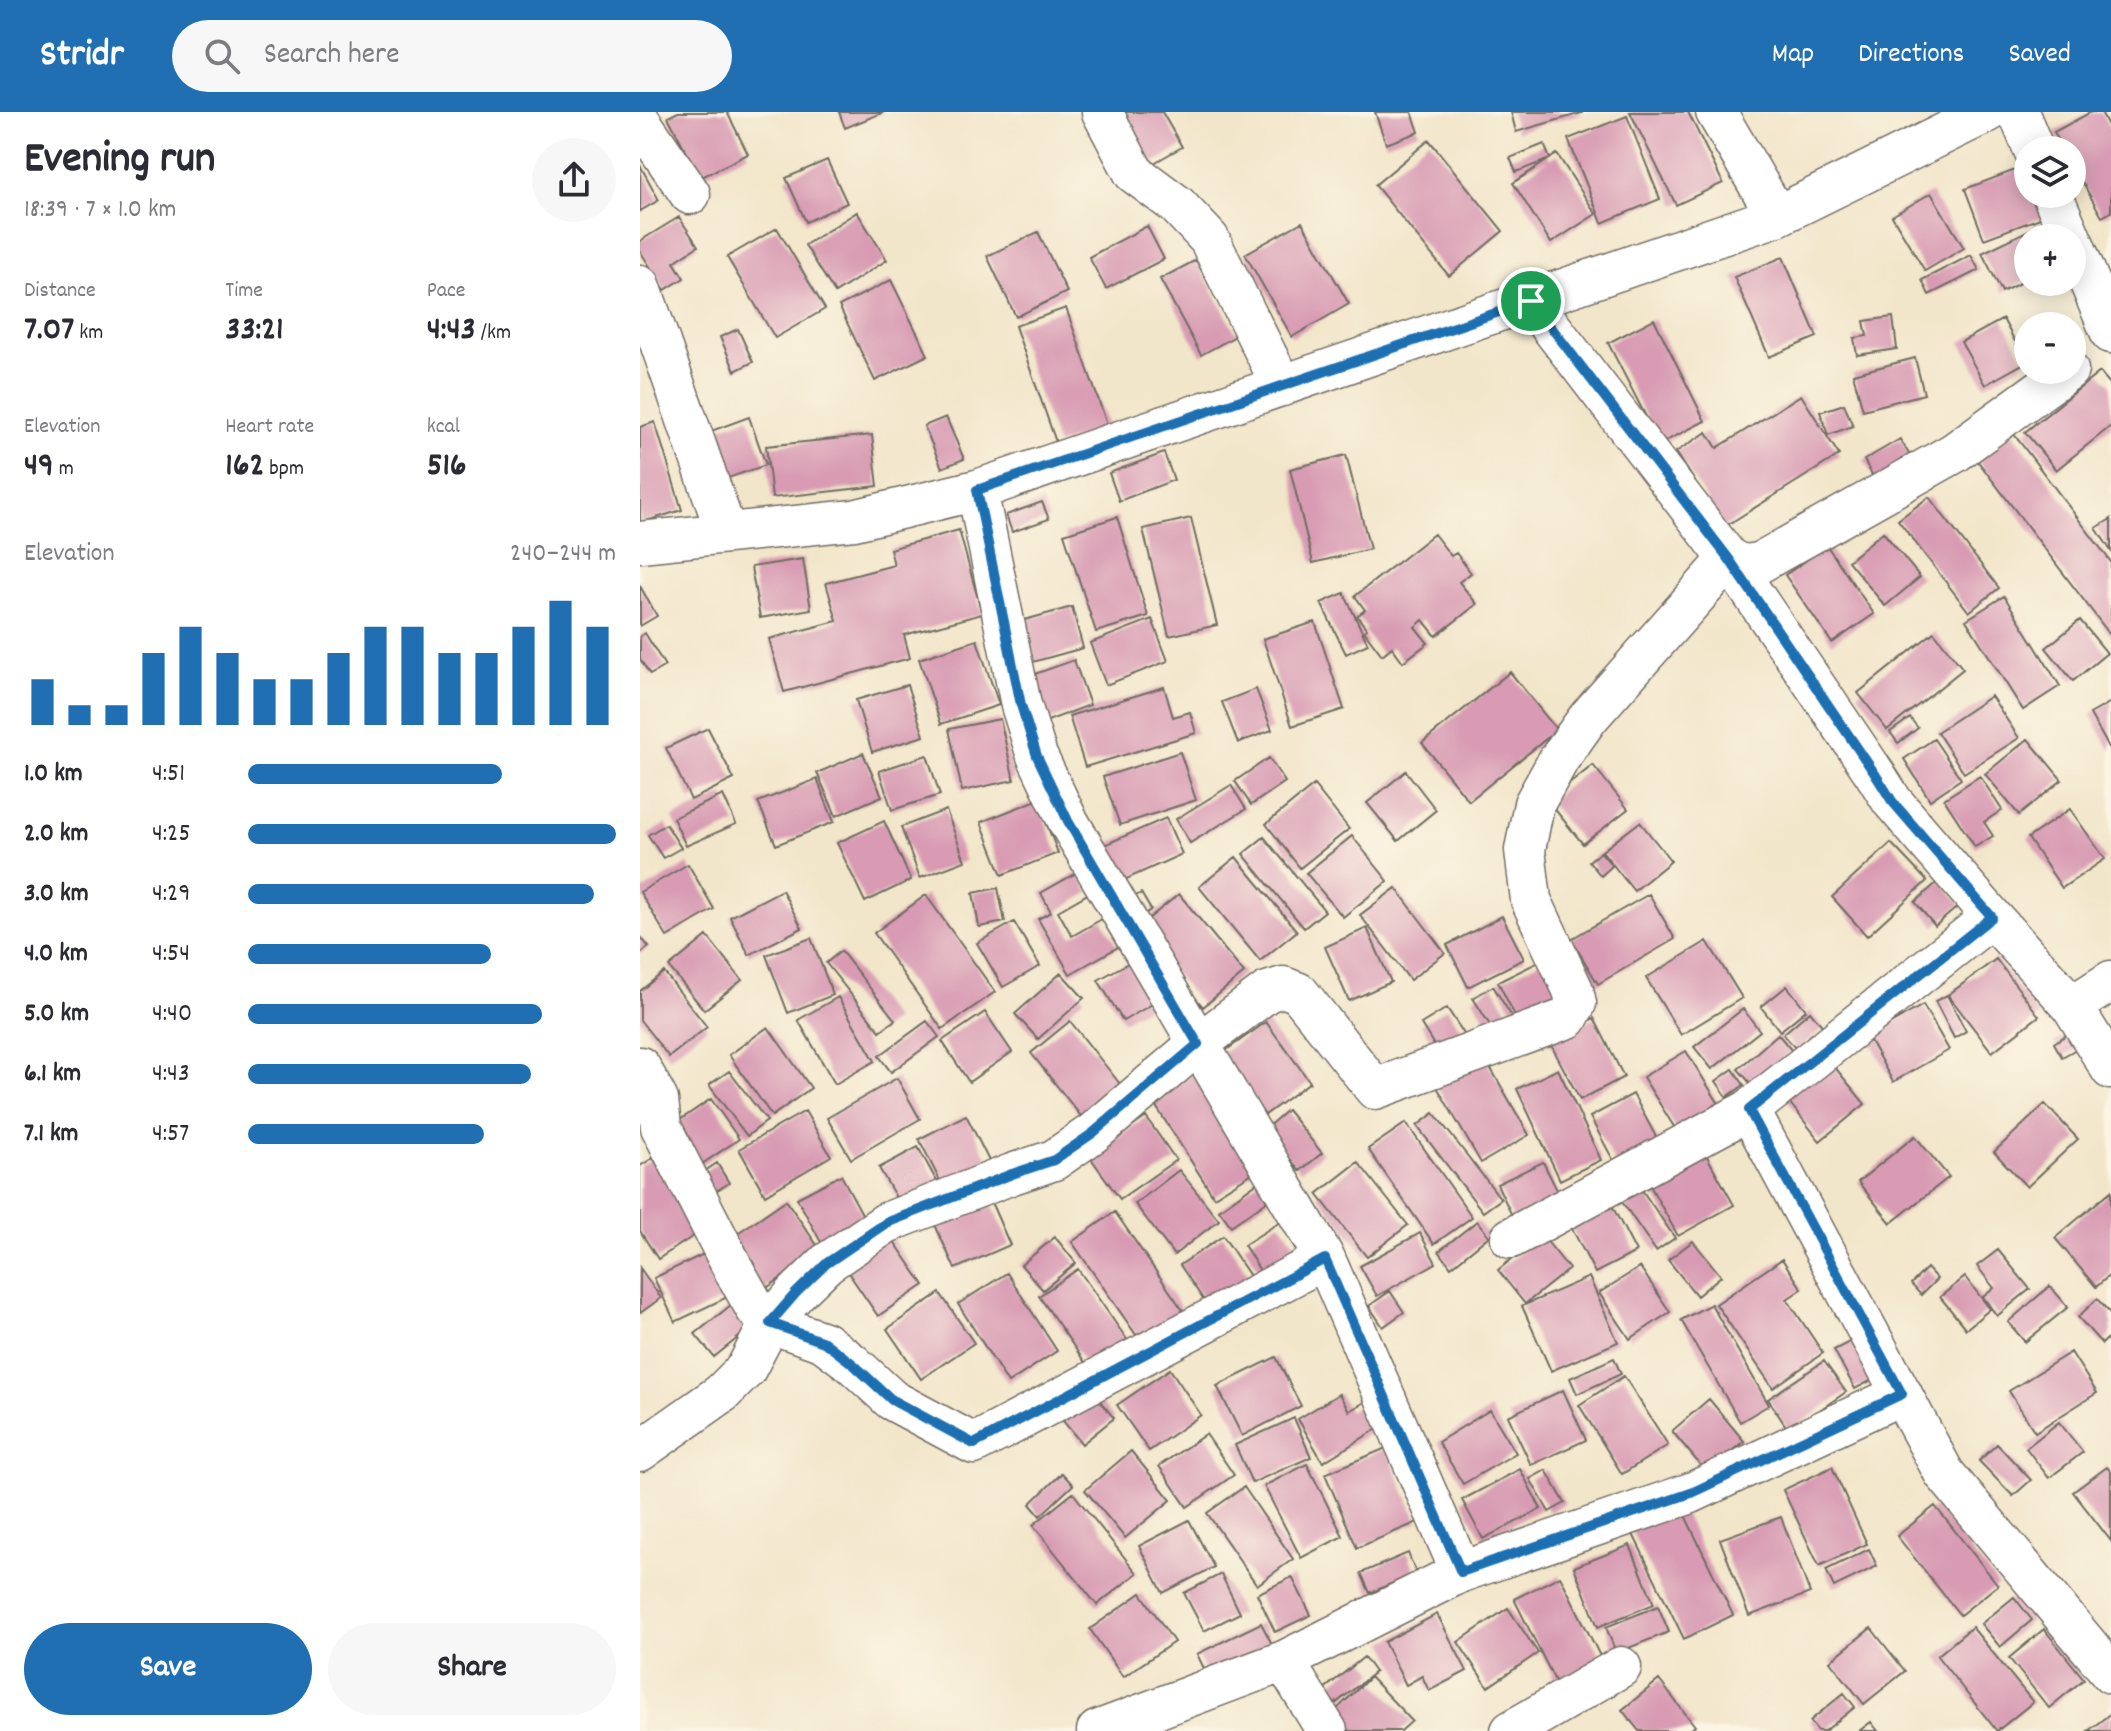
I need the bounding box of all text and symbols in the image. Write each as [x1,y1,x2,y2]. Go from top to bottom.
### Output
search box [172,20,732,92]
text: Stridr [40,29,124,84]
icon: search [200,34,244,78]
text: Search here [264,35,399,78]
text: Map [1772,36,1814,76]
text: Directions [1858,36,1964,76]
text: Saved [2008,36,2071,76]
text: Evening run [24,130,215,193]
map controls [2014,136,2086,384]
button: layers [2014,136,2086,208]
button: share [532,138,616,222]
text: 18:39 · 7 × 1.0 km [24,192,176,229]
button: + [2014,224,2086,296]
pin [1497,267,1565,335]
text: Distance [24,276,96,307]
text: Time [225,276,263,307]
text: Pace [427,276,466,307]
icon: arrive [1509,279,1553,323]
text: 7.07 [24,307,74,356]
text: 33:21 [225,307,283,356]
text: 4:43 [427,307,476,356]
button: − [2014,312,2086,384]
text: km [74,318,103,349]
text: /km [476,318,511,349]
text: Elevation [24,412,101,443]
text: Heart rate [225,412,314,443]
text: kcal [427,412,460,443]
text: 49 [24,443,54,492]
text: 162 [225,443,264,492]
text: 516 [427,443,467,492]
text: m [54,454,74,485]
text: bpm [264,454,304,485]
text: Elevation [24,536,114,573]
text: 240–244 m [510,536,616,573]
text: 1.0 km [24,756,83,793]
text: 4:51 [152,756,185,793]
text: 2.0 km [24,816,88,853]
text: 4:25 [152,816,191,853]
text: 3.0 km [24,876,89,913]
text: 4:29 [152,876,190,913]
text: 4.0 km [24,936,88,973]
text: 4:54 [152,936,190,973]
text: 5.0 km [24,996,89,1033]
text: 4:40 [152,996,192,1033]
text: 6.1 km [24,1056,81,1093]
text: 4:43 [152,1056,189,1093]
text: 7.1 km [24,1116,78,1153]
text: 4:57 [152,1116,189,1153]
button: Save [24,1623,312,1715]
button: Share [328,1623,616,1715]

